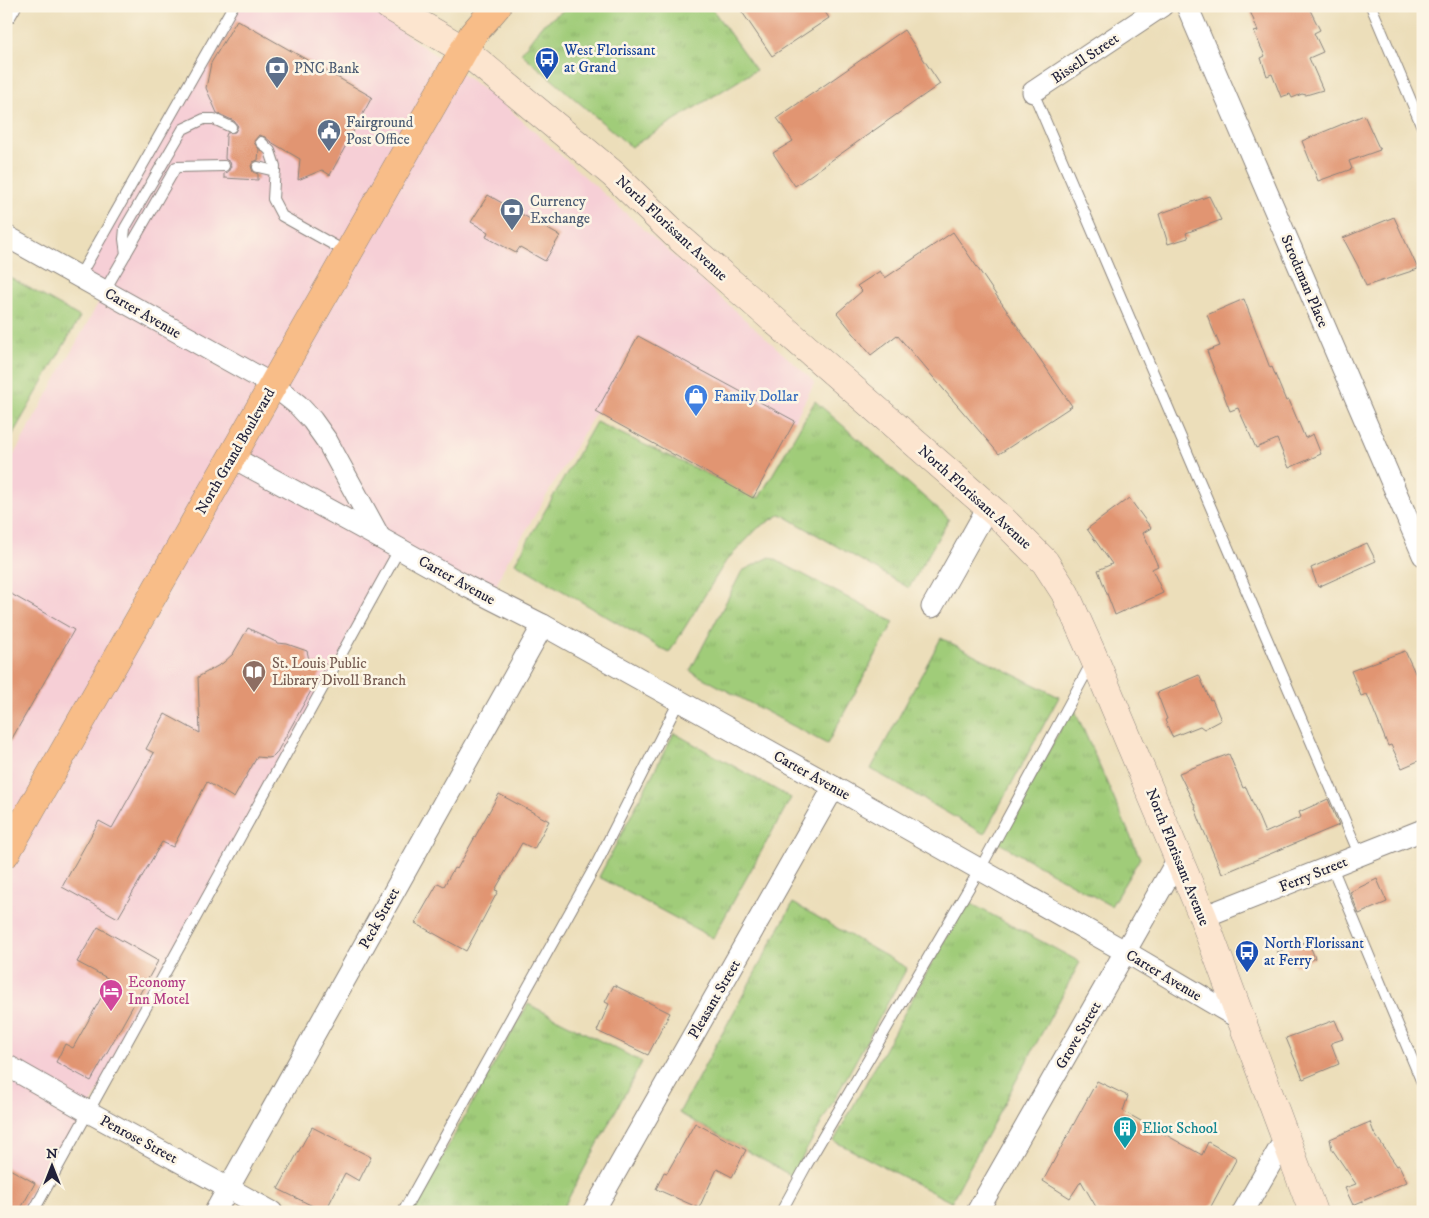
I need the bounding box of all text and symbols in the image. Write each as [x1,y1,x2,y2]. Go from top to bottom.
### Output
street label: Bissell Street [1048,29,1123,88]
place label: West Florissant at Grand [563,41,656,77]
bus stop icon: West Florissant at Grand [534,46,560,80]
bank icon: PNC Bank [264,55,290,89]
place label: PNC Bank [294,59,360,78]
place label: Fairground Post Office [346,113,414,149]
public building icon: Fairground Post Office [316,118,342,152]
street label: North Florissant Avenue [612,171,732,285]
place label: Currency Exchange [530,192,590,228]
bank icon: Currency Exchange [499,197,525,231]
street label: Strodtman Place [1277,232,1333,330]
street label: Carter Avenue [101,284,184,343]
shop icon: Family Dollar [683,383,709,417]
street label: North Grand Boulevard [192,384,280,518]
place label: Family Dollar [714,387,799,406]
street label: North Florissant Avenue [914,441,1035,553]
street label: Carter Avenue [415,552,499,609]
place label: St. Louis Public Library Divoll Branch [272,654,406,690]
library icon: St. Louis Public Library Divoll Branch [241,659,267,693]
street label: Carter Avenue [770,747,854,804]
street label: North Florissant Avenue [1141,786,1214,929]
street label: Ferry Street [1276,852,1350,897]
street label: Peck Street [355,884,404,952]
place label: North Florissant at Ferry [1264,934,1364,970]
bus stop icon: North Florissant at Ferry [1234,939,1260,973]
street label: Carter Avenue [1122,945,1205,1005]
street label: Pleasant Street [684,956,745,1042]
place label: Economy Inn Motel [128,973,190,1009]
hotel icon: Economy Inn Motel [98,978,124,1012]
street label: Grove Street [1051,998,1105,1072]
street label: Penrose Street [97,1111,181,1168]
building icon: Eliot School [1112,1115,1138,1149]
place label: Eliot School [1142,1119,1218,1138]
north arrow [28,1140,78,1190]
text: N [46,1145,58,1163]

